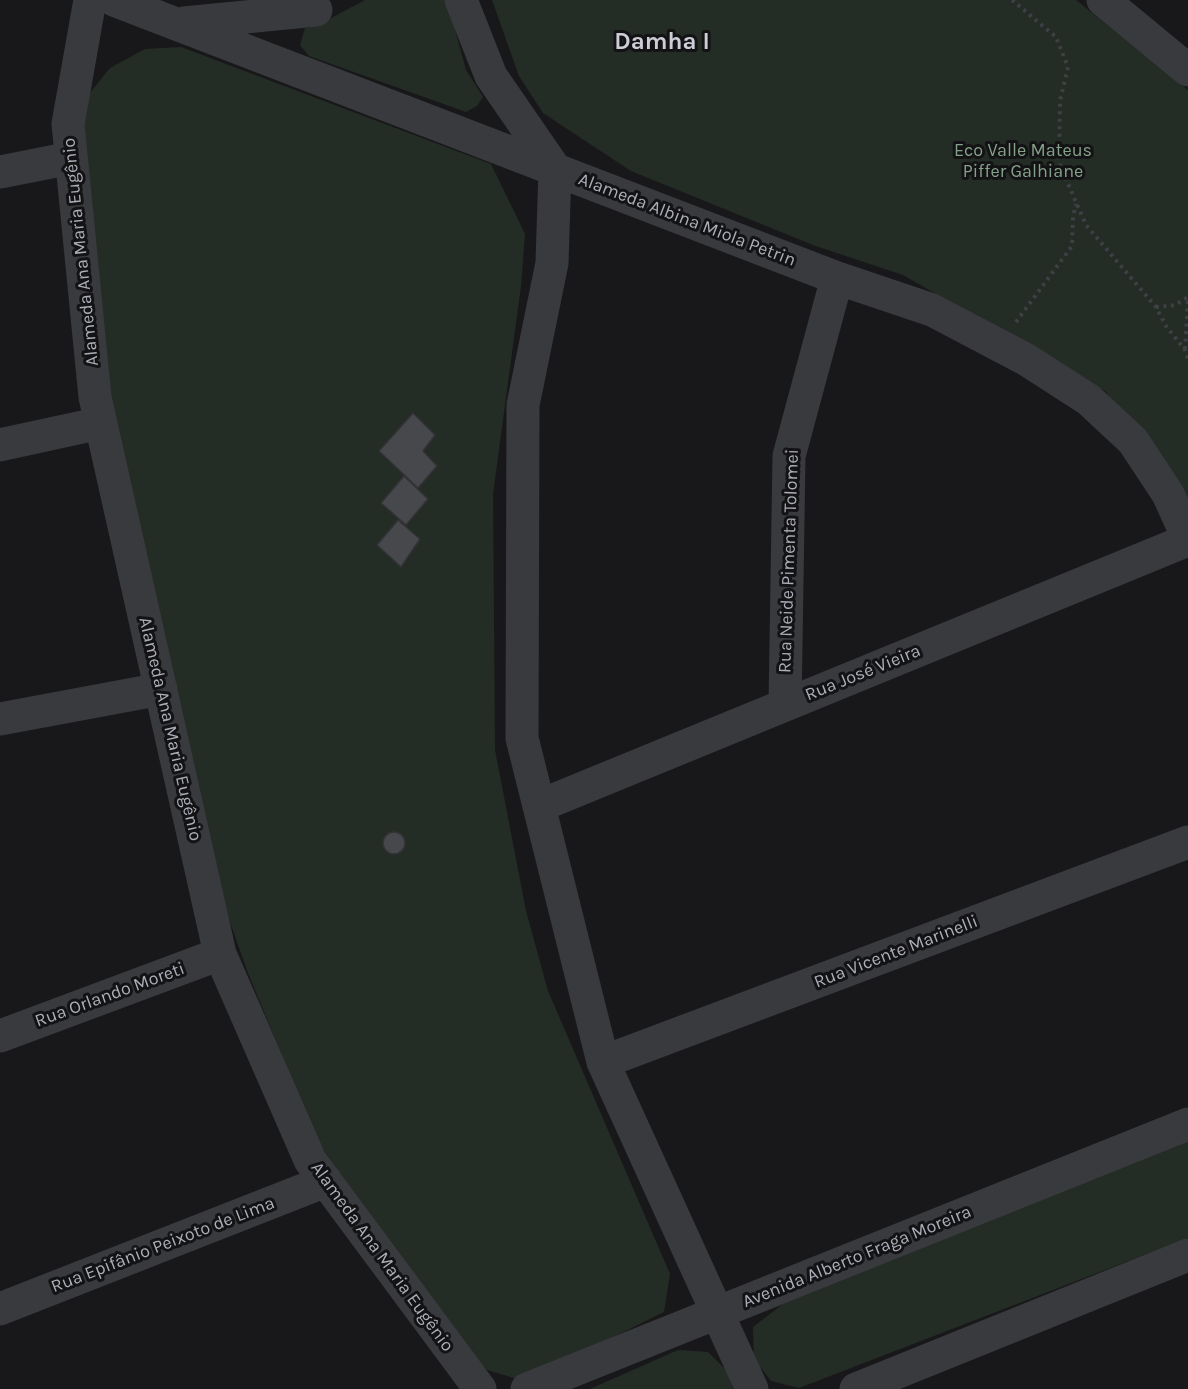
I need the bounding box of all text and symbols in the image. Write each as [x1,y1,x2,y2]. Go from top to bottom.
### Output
district label: Damha I [614,28,710,56]
street label: Alameda Ana Maria Eugênio [58,137,104,367]
park label: Eco Valle Mateus Piffer Galhiane [954,140,1092,182]
street label: Alameda Albina Miola Petrin [575,169,799,271]
street label: Rua Neide Pimenta Tolomei [774,449,804,673]
street label: Alameda Ana Maria Eugênio [134,615,206,843]
street label: Rua José Vieira [802,640,924,706]
street label: Rua Vicente Marinelli [811,911,981,993]
street label: Rua Orlando Moreti [32,958,188,1032]
street label: Alameda Ana Maria Eugênio [306,1158,458,1356]
street label: Rua Epifânio Peixoto de Lima [48,1192,278,1298]
street label: Avenida Alberto Fraga Moreira [739,1201,975,1313]

